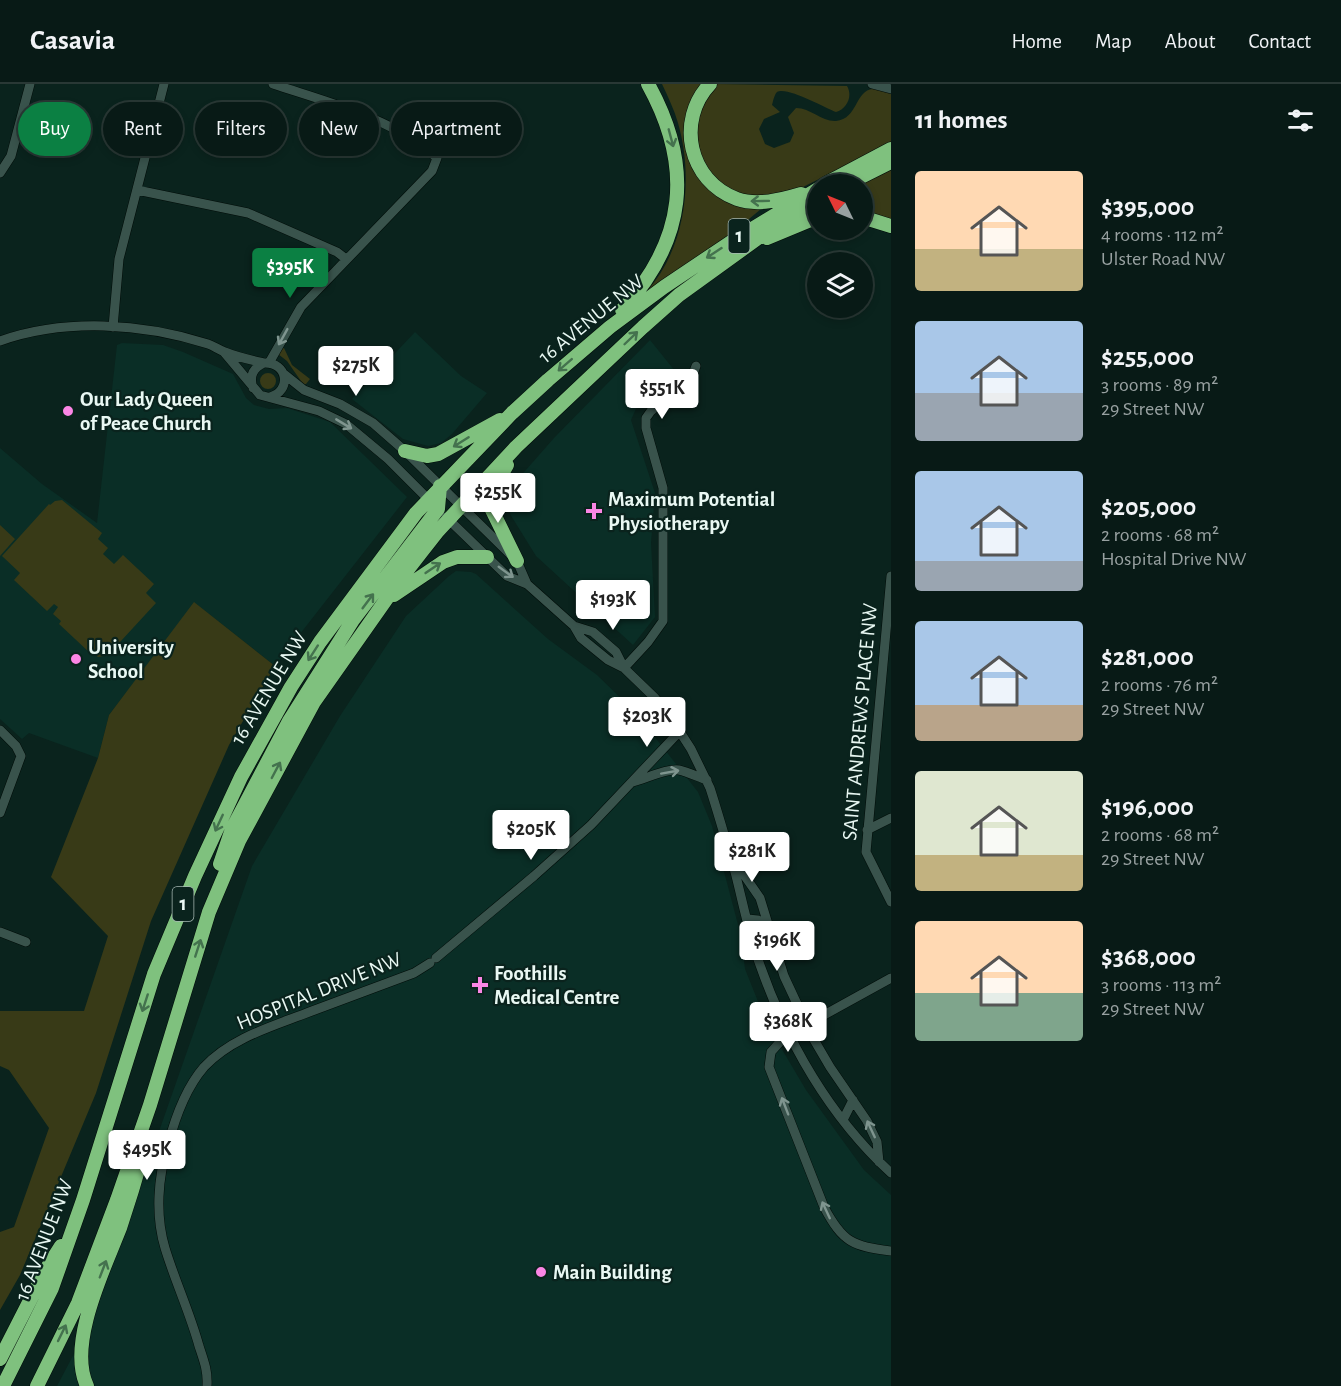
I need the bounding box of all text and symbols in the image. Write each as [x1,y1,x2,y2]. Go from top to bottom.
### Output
text: Casavia [30,27,115,55]
text: Home [1011,31,1062,52]
text: Map [1095,31,1132,52]
text: About [1165,31,1215,52]
text: Contact [1248,31,1311,52]
chip: Buy [18,102,91,156]
chip: Rent [103,102,183,156]
chip: Filters [195,102,287,156]
chip: New [299,102,379,156]
chip: Apartment [391,102,522,156]
icon: filters [1284,104,1317,137]
text: 11 homes [915,107,1007,133]
one-way arrow [665,128,677,147]
north arrow [807,174,873,240]
map controls [807,174,873,318]
text: $395,000 [1101,194,1194,220]
one-way arrow [751,195,771,207]
icon: home [963,195,1035,267]
road number: 1 [728,219,750,253]
text: 4 rooms · 112 m² [1101,225,1224,245]
one-way arrow [706,247,723,259]
pin: $395K [248,248,332,299]
text: Ulster Road NW [1101,249,1225,269]
button: layers [807,252,873,318]
text: $395K [266,257,314,277]
street label: 16 AVENUE NW [535,270,648,367]
one-way arrow [277,328,289,345]
one-way arrow [623,331,638,345]
text: $255,000 [1101,344,1194,370]
icon: home [963,345,1035,417]
pin: $275K [314,346,398,397]
text: $275K [332,355,380,375]
one-way arrow [557,359,573,372]
pin: $551K [620,369,704,420]
text: 3 rooms · 89 m² [1101,375,1218,395]
text: $551K [639,378,685,398]
place label: Our Lady Queen of Peace Church [80,389,213,434]
text: 29 Street NW [1101,399,1204,419]
marker: Our Lady Queen of Peace Church [61,404,75,418]
one-way arrow [335,418,352,430]
one-way arrow [453,436,470,448]
pin: $255K [456,473,540,524]
text: $255K [474,482,522,502]
place label: Maximum Potential Physiotherapy [608,489,775,534]
text: $205,000 [1101,494,1196,520]
icon: home [963,495,1035,567]
marker: Maximum Potential Physiotherapy [585,502,603,520]
text: 2 rooms · 68 m² [1101,525,1219,545]
text: Hospital Drive NW [1101,549,1246,569]
one-way arrow [424,562,441,574]
one-way arrow [497,566,513,578]
pin: $193K [571,580,655,631]
text: $193K [590,589,636,609]
one-way arrow [361,593,374,609]
street label: SAINT ANDREWS PLACE NW [839,602,881,841]
street label: 16 AVENUE NW [227,628,311,748]
place label: University School [88,637,175,682]
one-way arrow [307,644,320,661]
text: $281,000 [1101,644,1194,670]
icon: home [963,645,1035,717]
marker: University School [69,652,83,666]
text: 2 rooms · 76 m² [1101,675,1218,695]
pin: $203K [605,697,689,748]
text: 29 Street NW [1101,699,1204,719]
text: $203K [622,706,672,726]
one-way arrow [270,762,282,779]
one-way arrow [660,766,679,777]
text: $196,000 [1101,794,1194,820]
icon: home [963,795,1035,867]
pin: $205K [489,810,573,861]
one-way arrow [213,814,225,832]
text: $205K [506,819,556,839]
text: 2 rooms · 68 m² [1101,825,1219,845]
pin: $281K [710,832,794,883]
text: $281K [728,841,776,861]
text: 29 Street NW [1101,849,1204,869]
road number: 1 [172,887,194,921]
pin: $196K [735,921,819,972]
text: $196K [753,930,801,950]
one-way arrow [193,939,204,958]
text: $368,000 [1101,944,1196,970]
icon: home [963,945,1035,1017]
street label: HOSPITAL DRIVE NW [234,948,405,1034]
place label: Foothills Medical Centre [494,963,619,1008]
text: 3 rooms · 113 m² [1101,975,1221,995]
marker: Foothills Medical Centre [471,976,489,994]
one-way arrow [139,993,150,1012]
text: 29 Street NW [1101,999,1204,1019]
pin: $368K [746,1002,830,1053]
text: $368K [764,1011,812,1031]
one-way arrow [778,1098,789,1116]
one-way arrow [865,1121,876,1139]
pin: $495K [105,1130,189,1181]
text: $495K [122,1139,172,1159]
street label: 16 AVENUE NW [11,1176,77,1304]
one-way arrow [820,1201,832,1219]
one-way arrow [99,1260,110,1279]
place label: Main Building [553,1262,672,1283]
marker: Main Building [534,1265,548,1279]
one-way arrow [57,1325,69,1343]

